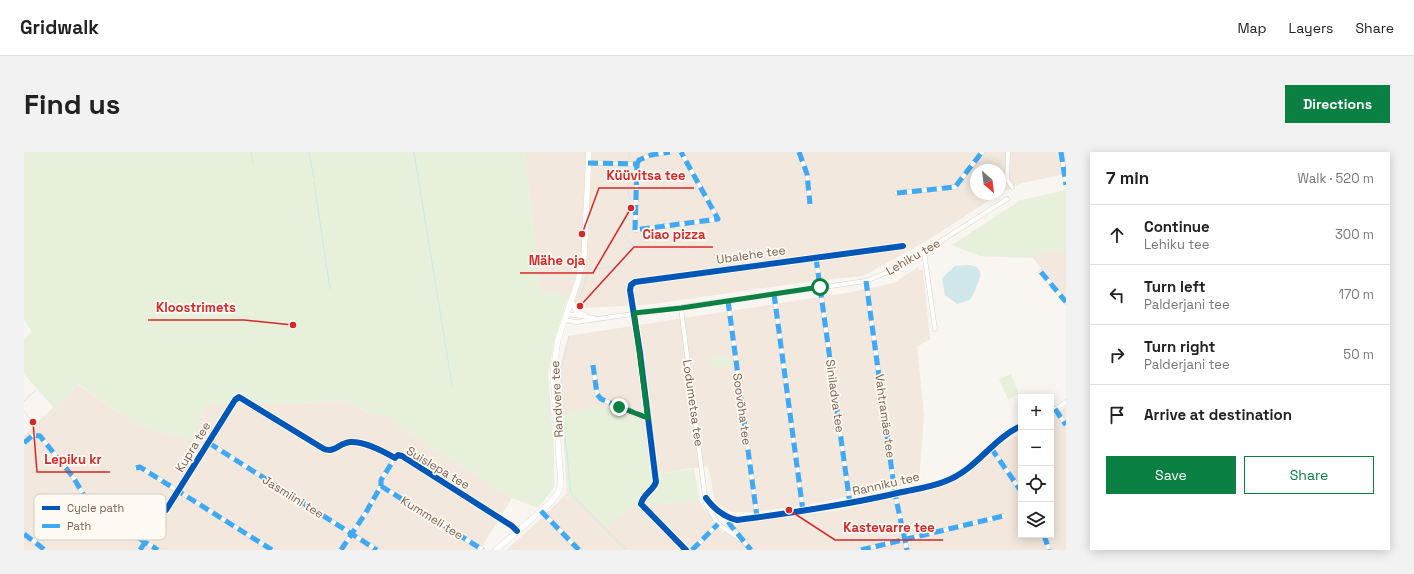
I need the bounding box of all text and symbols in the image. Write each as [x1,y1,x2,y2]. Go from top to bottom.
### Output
text: Gridwalk [20,15,99,40]
text: Map [1237,19,1267,37]
text: Layers [1289,19,1333,37]
text: Share [1355,19,1394,37]
button: Directions [1285,85,1390,123]
text: Find us [24,86,121,122]
callout: Küüvitsa tee [599,163,694,188]
north arrow [970,164,1006,200]
text: Küüvitsa tee [607,167,685,184]
text: 7 min [1106,167,1149,189]
text: Walk · 520 m [1298,170,1374,187]
text: Continue [1144,217,1210,236]
callout: Ciao pizza [634,222,713,247]
icon: ahead [1106,224,1128,246]
text: Ciao pizza [642,226,706,243]
text: 300 m [1335,226,1374,243]
street label: Lehiku tee [883,235,943,279]
text: Lehiku tee [1144,236,1209,253]
street label: Ubalehe tee [715,242,787,268]
callout: Mähe oja [520,248,593,273]
text: Mähe oja [529,252,586,269]
text: Turn left [1144,277,1206,296]
route start [811,278,829,296]
icon: left [1106,284,1128,306]
text: 170 m [1338,286,1374,303]
callout: Kloostrimets [148,295,244,320]
text: Palderjani tee [1144,296,1230,313]
text: Kloostrimets [156,299,236,316]
text: Turn right [1144,337,1215,356]
icon: right [1106,344,1128,366]
text: 50 m [1343,346,1374,363]
text: Palderjani tee [1144,356,1230,373]
street label: Siniladva tee [822,358,848,434]
street label: Lodumetsa tee [679,359,707,447]
street label: Randvere tee [547,360,567,438]
street label: Soovõha tee [729,372,755,446]
street label: Vahtramäe tee [871,373,899,459]
map controls [1018,394,1054,538]
button: + [1018,394,1054,430]
route end [610,398,628,416]
icon: arrive [1106,404,1128,426]
text: Arrive at destination [1144,405,1292,424]
street label: Kupra tee [172,419,214,475]
button: − [1018,430,1054,466]
street label: Suislepa tee [403,443,473,493]
callout: Lepiku kr [37,447,110,472]
text: Lepiku kr [44,451,102,468]
button: Save [1106,456,1236,494]
button: Share [1244,456,1374,494]
button: locate [1018,466,1054,502]
street label: Ranniku tee [851,468,921,500]
street label: Jasmiini tee [259,472,327,522]
street label: Kummeli tee [398,492,466,544]
legend [34,494,166,540]
text: Cycle path [67,501,124,515]
button: layers [1018,502,1054,538]
callout: Kastevarre tee [835,515,943,540]
text: Path [67,519,91,533]
text: Kastevarre tee [843,519,935,536]

